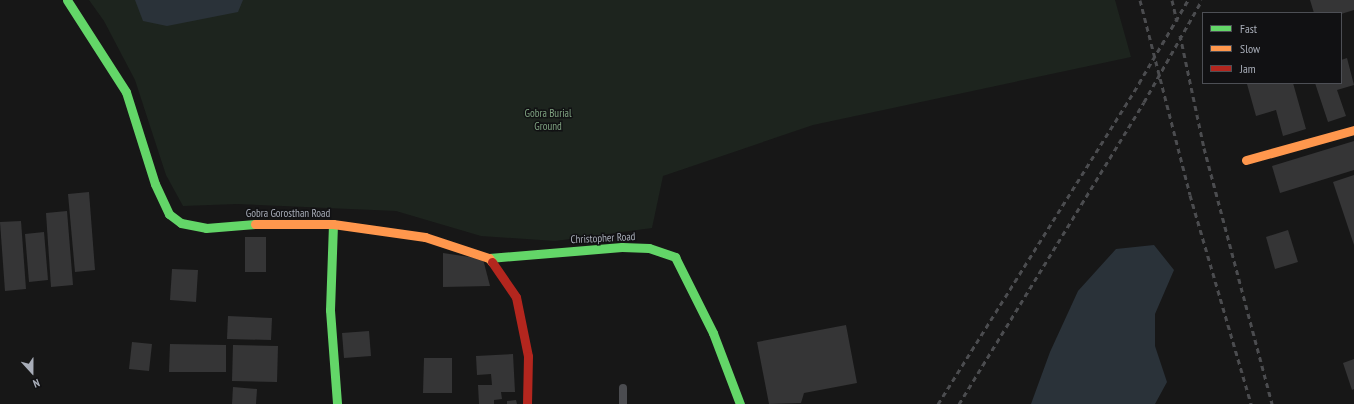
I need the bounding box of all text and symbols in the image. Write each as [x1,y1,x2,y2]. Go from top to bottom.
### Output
legend [1202,12,1342,84]
text: Fast [1240,21,1257,36]
text: Slow [1240,41,1260,56]
text: Jam [1240,61,1256,76]
park label: Gobra Burial Ground [524,107,572,133]
street label: Gobra Gorosthan Road [246,206,330,220]
street label: Christopher Road [570,230,636,246]
north arrow [12,352,52,392]
text: N [31,376,42,391]

